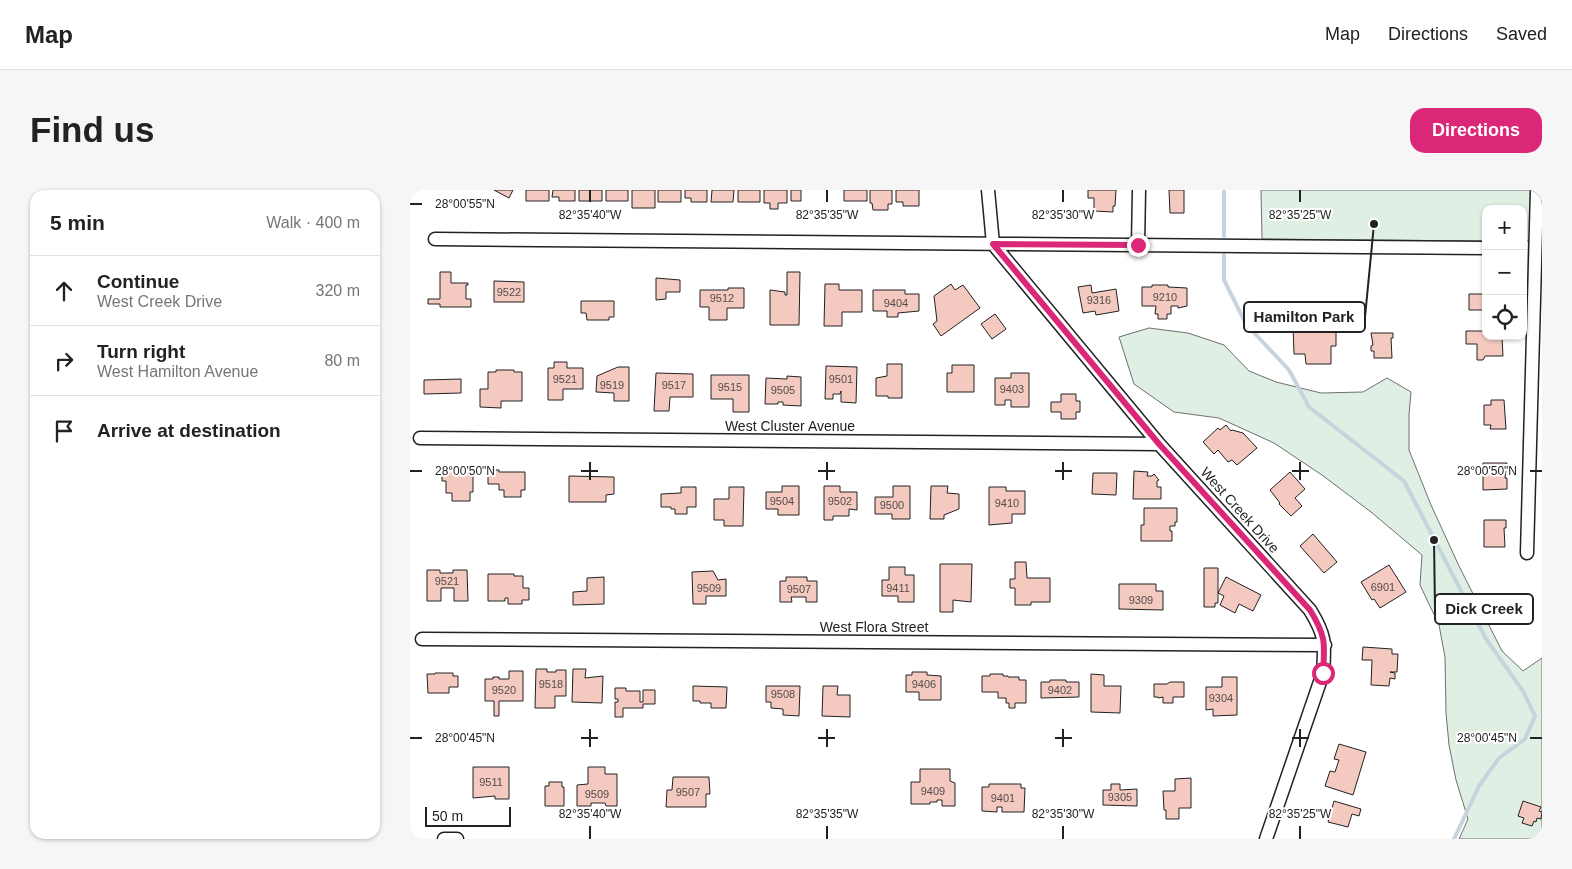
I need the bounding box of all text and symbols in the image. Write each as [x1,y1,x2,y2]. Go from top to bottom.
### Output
text: Map [25,21,73,48]
text: Map [1325,24,1360,44]
text: Directions [1388,24,1468,44]
text: Saved [1496,24,1547,44]
button: Directions [1410,108,1542,153]
text: Find us [30,110,154,149]
text: 28°00'55"N [435,197,495,211]
map controls [1482,205,1527,340]
button: + [1482,205,1527,250]
text: 82°35'40"W [559,208,622,222]
text: 82°35'35"W [796,208,859,222]
text: 82°35'30"W [1032,208,1095,222]
text: 82°35'25"W [1269,208,1332,222]
text: 5 min [50,211,105,234]
text: Walk · 400 m [266,214,360,231]
route end [1127,234,1150,257]
button: − [1482,250,1527,295]
text: Continue [97,271,179,292]
icon: ahead [50,277,78,305]
text: 320 m [316,282,360,299]
house number: 9522 [497,286,521,298]
house number: 9210 [1153,291,1177,303]
house number: 9512 [710,292,734,304]
text: West Creek Drive [97,293,222,310]
house number: 9316 [1087,294,1111,306]
button: locate [1482,295,1527,340]
house number: 9404 [884,297,908,309]
callout: Hamilton Park [1244,302,1365,332]
text: Hamilton Park [1254,308,1355,325]
text: Turn right [97,341,185,362]
icon: right [50,347,78,375]
text: 80 m [324,352,360,369]
text: West Hamilton Avenue [97,363,258,380]
house number: 9521 [553,373,577,385]
house number: 9501 [829,373,853,385]
house number: 9519 [600,379,624,391]
house number: 9517 [662,379,686,391]
house number: 9515 [718,381,742,393]
house number: 9403 [1000,383,1024,395]
house number: 9505 [771,384,795,396]
icon: arrive [50,417,78,445]
street label: West Cluster Avenue [725,418,855,434]
text: Arrive at destination [97,420,281,441]
text: 28°00'50"N [435,464,495,478]
street label: West Creek Drive [1197,464,1283,556]
text: 28°00'50"N [1457,464,1517,478]
house number: 9504 [770,495,794,507]
house number: 9502 [828,495,852,507]
house number: 9410 [995,497,1019,509]
house number: 9500 [880,499,904,511]
house number: 9521 [435,575,459,587]
house number: 6901 [1371,581,1395,593]
house number: 9509 [697,582,721,594]
house number: 9411 [886,582,910,594]
house number: 9507 [787,583,811,595]
house number: 9309 [1129,594,1153,606]
callout: Dick Creek [1435,594,1533,624]
text: Dick Creek [1445,600,1523,617]
street label: West Flora Street [820,619,928,635]
route start [1312,662,1335,685]
house number: 9518 [539,678,563,690]
house number: 9406 [912,678,936,690]
house number: 9520 [492,684,516,696]
house number: 9402 [1048,684,1072,696]
house number: 9508 [771,688,795,700]
house number: 9304 [1209,692,1233,704]
text: 28°00'45"N [435,731,495,745]
text: 28°00'45"N [1457,731,1517,745]
house number: 9511 [479,776,503,788]
house number: 9409 [921,785,945,797]
house number: 9507 [676,786,700,798]
house number: 9509 [585,788,609,800]
house number: 9305 [1108,791,1132,803]
house number: 9401 [991,792,1015,804]
scale bar [425,804,511,827]
text: 82°35'40"W [559,807,622,821]
text: 82°35'35"W [796,807,859,821]
text: 82°35'30"W [1032,807,1095,821]
text: 82°35'25"W [1269,807,1332,821]
text: 50 m [432,808,463,824]

